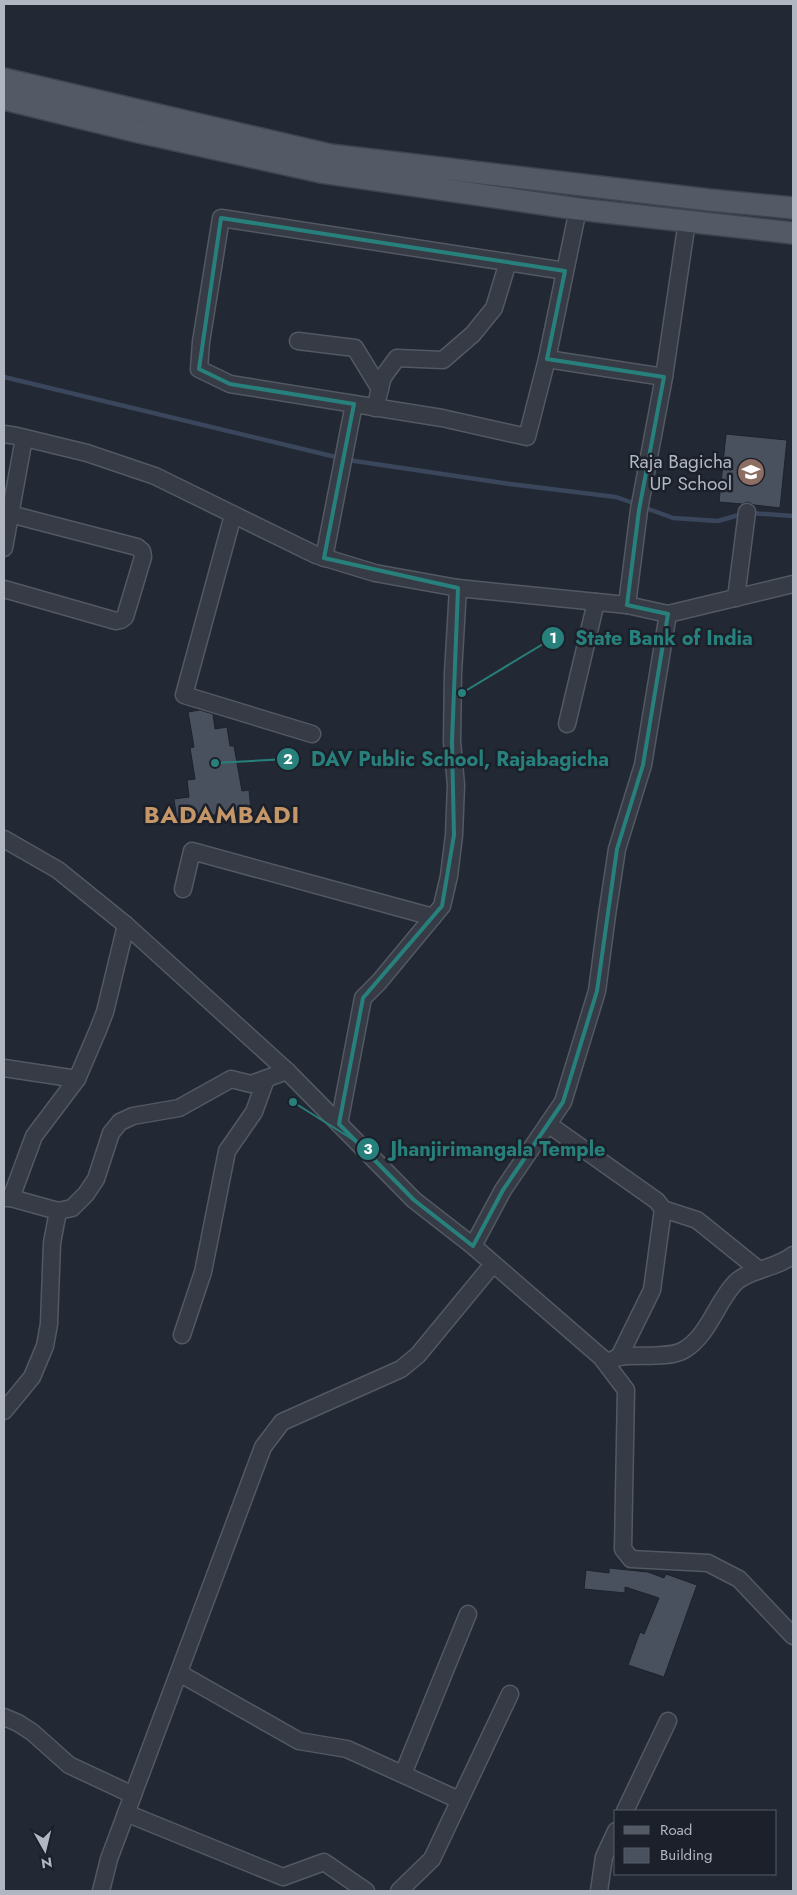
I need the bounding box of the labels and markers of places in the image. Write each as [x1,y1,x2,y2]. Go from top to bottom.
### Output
place label: Raja Bagicha UP School [629,448,732,497]
school or university icon: Raja Bagicha UP School [736,457,766,487]
callout: State Bank of India [540,620,763,655]
callout: DAV Public School, Rajabagicha [276,742,619,777]
callout: Jhanjirimangala Temple [356,1132,616,1167]

